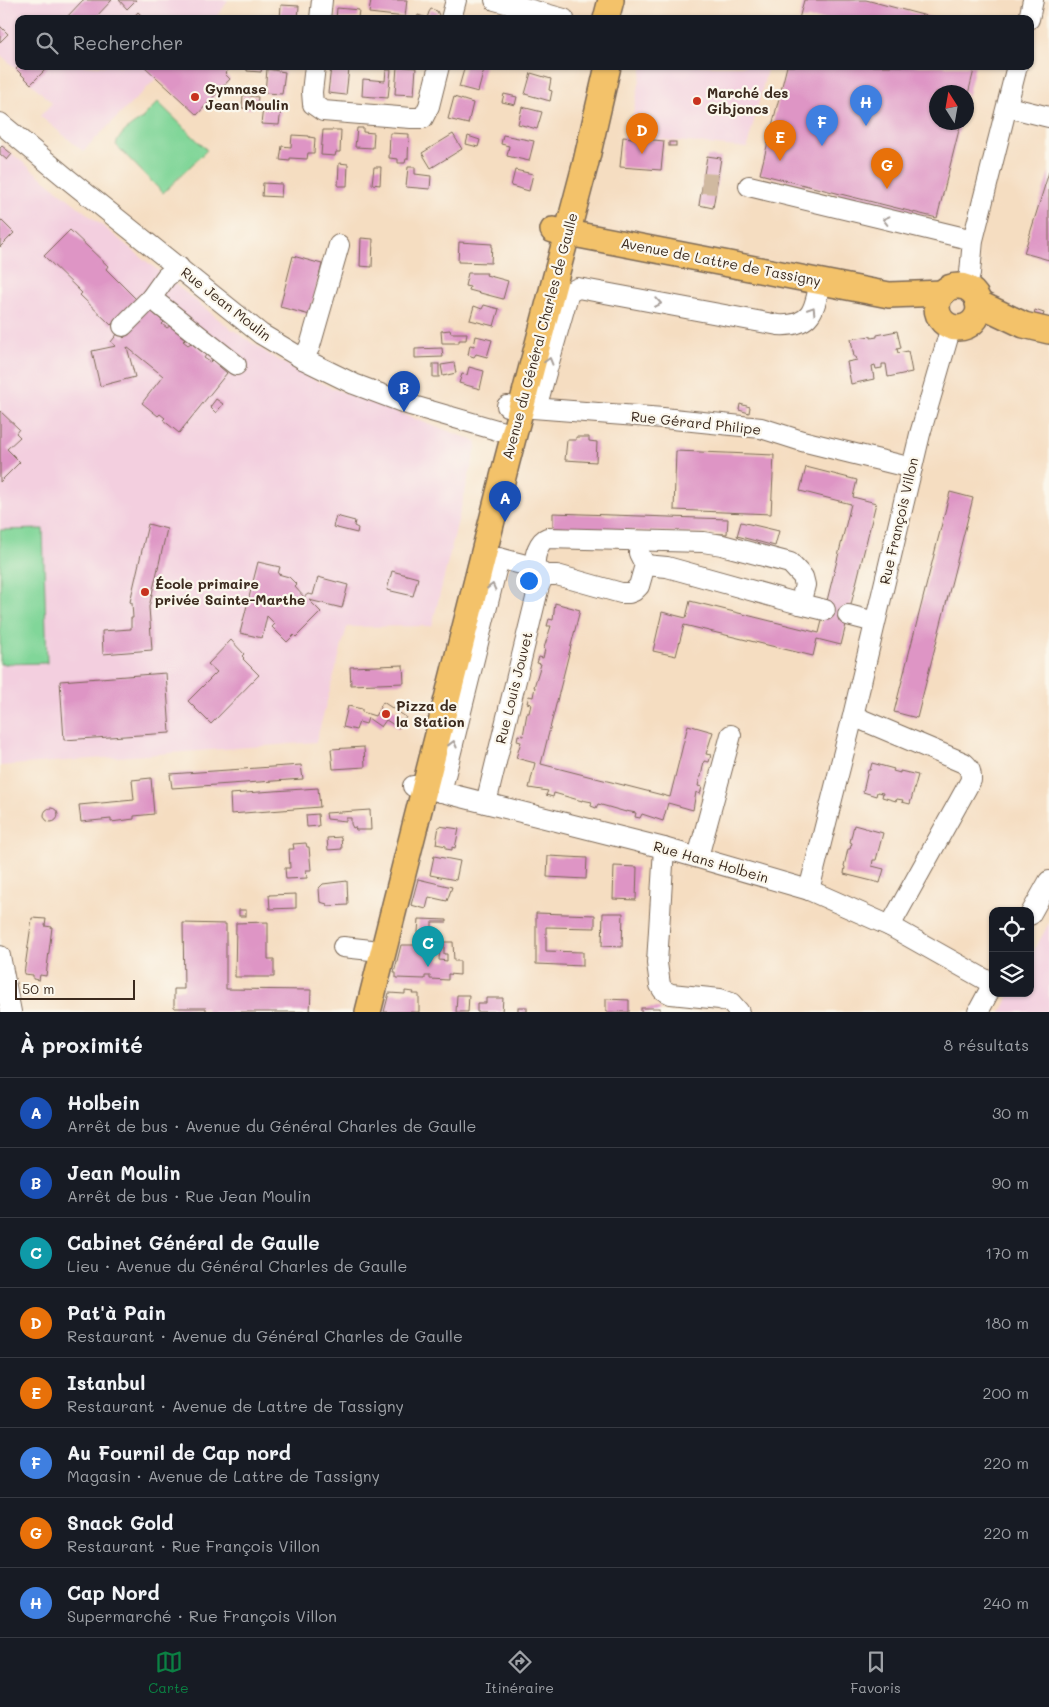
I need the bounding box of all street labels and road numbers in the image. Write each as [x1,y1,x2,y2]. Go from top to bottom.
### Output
street label: Avenue du Général Charles de Gaulle [497,210,582,461]
street label: Avenue de Lattre de Tassigny [620,233,823,290]
street label: Rue Jean Moulin [177,262,275,345]
street label: Rue Gérard Philipe [630,406,762,439]
street label: Rue François Villon [875,456,922,586]
street label: Rue Louis Jouvet [490,630,537,746]
street label: Rue Hans Holbein [651,836,771,887]

